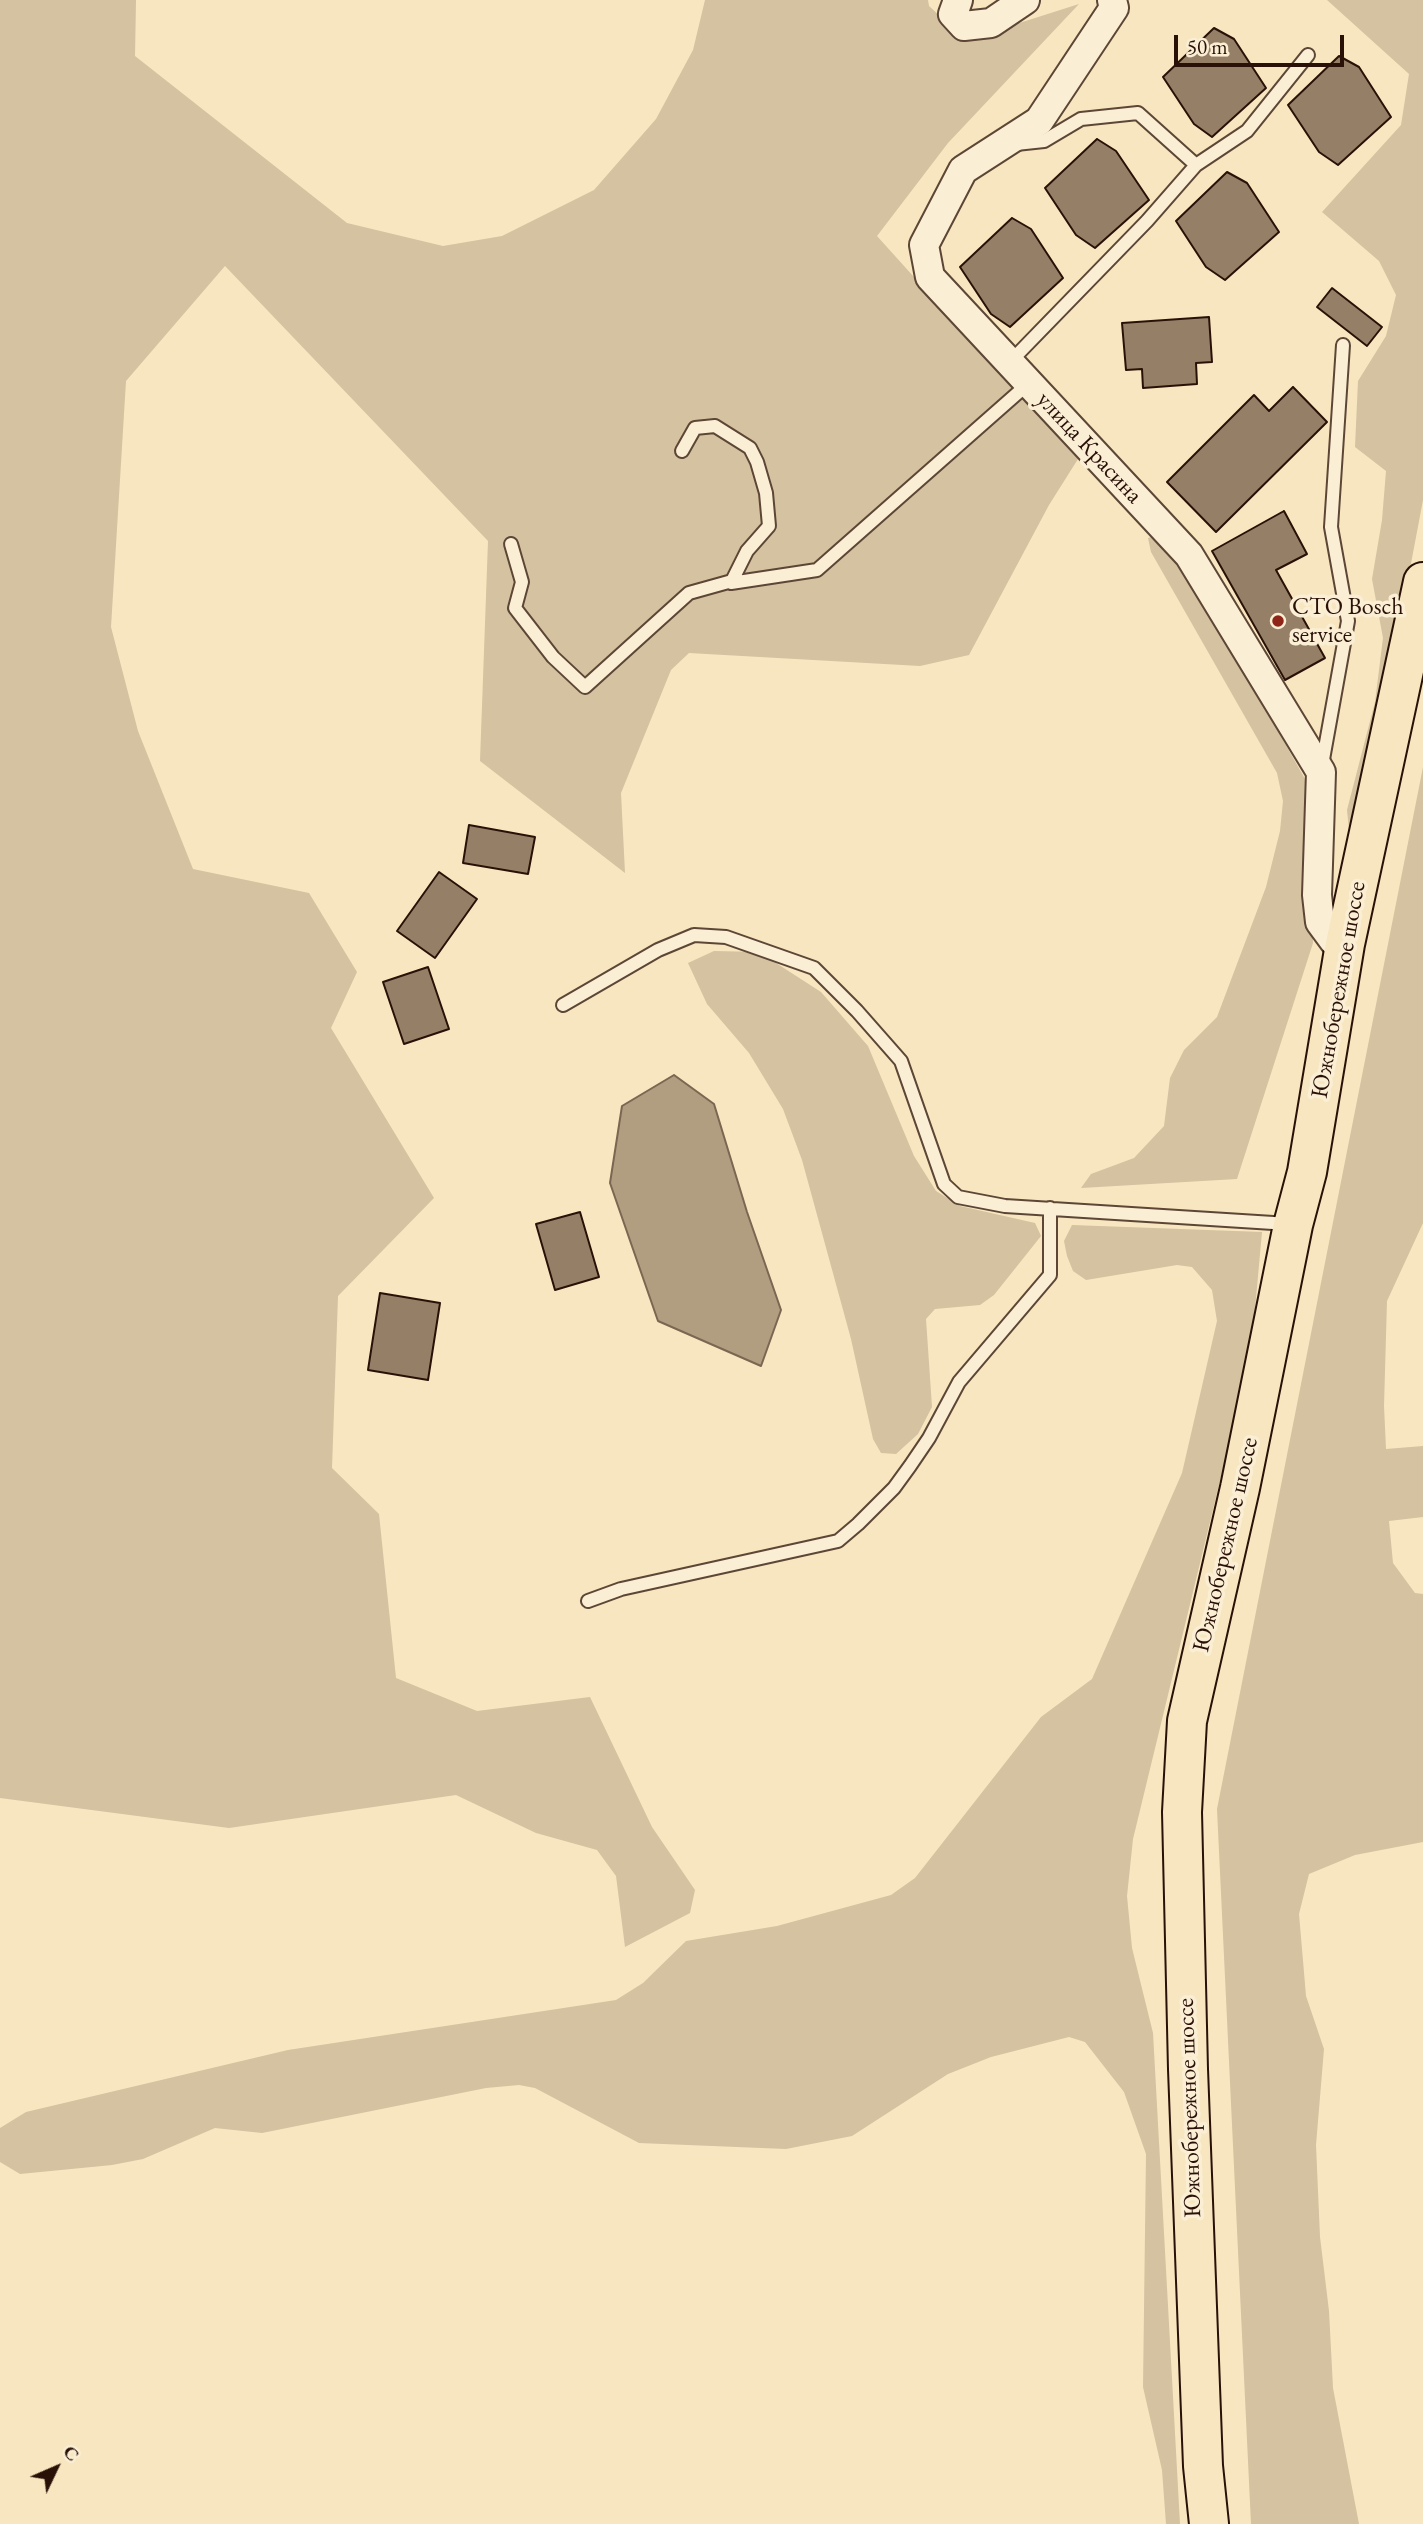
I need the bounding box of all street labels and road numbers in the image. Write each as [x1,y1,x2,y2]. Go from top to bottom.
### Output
street label: улица Красина [1030,386,1148,510]
street label: Южнобережное шоссе [1306,879,1372,1101]
street label: Южнобережное шоссе [1187,1435,1265,1655]
street label: Южнобережное шоссе [1172,1998,1208,2218]

